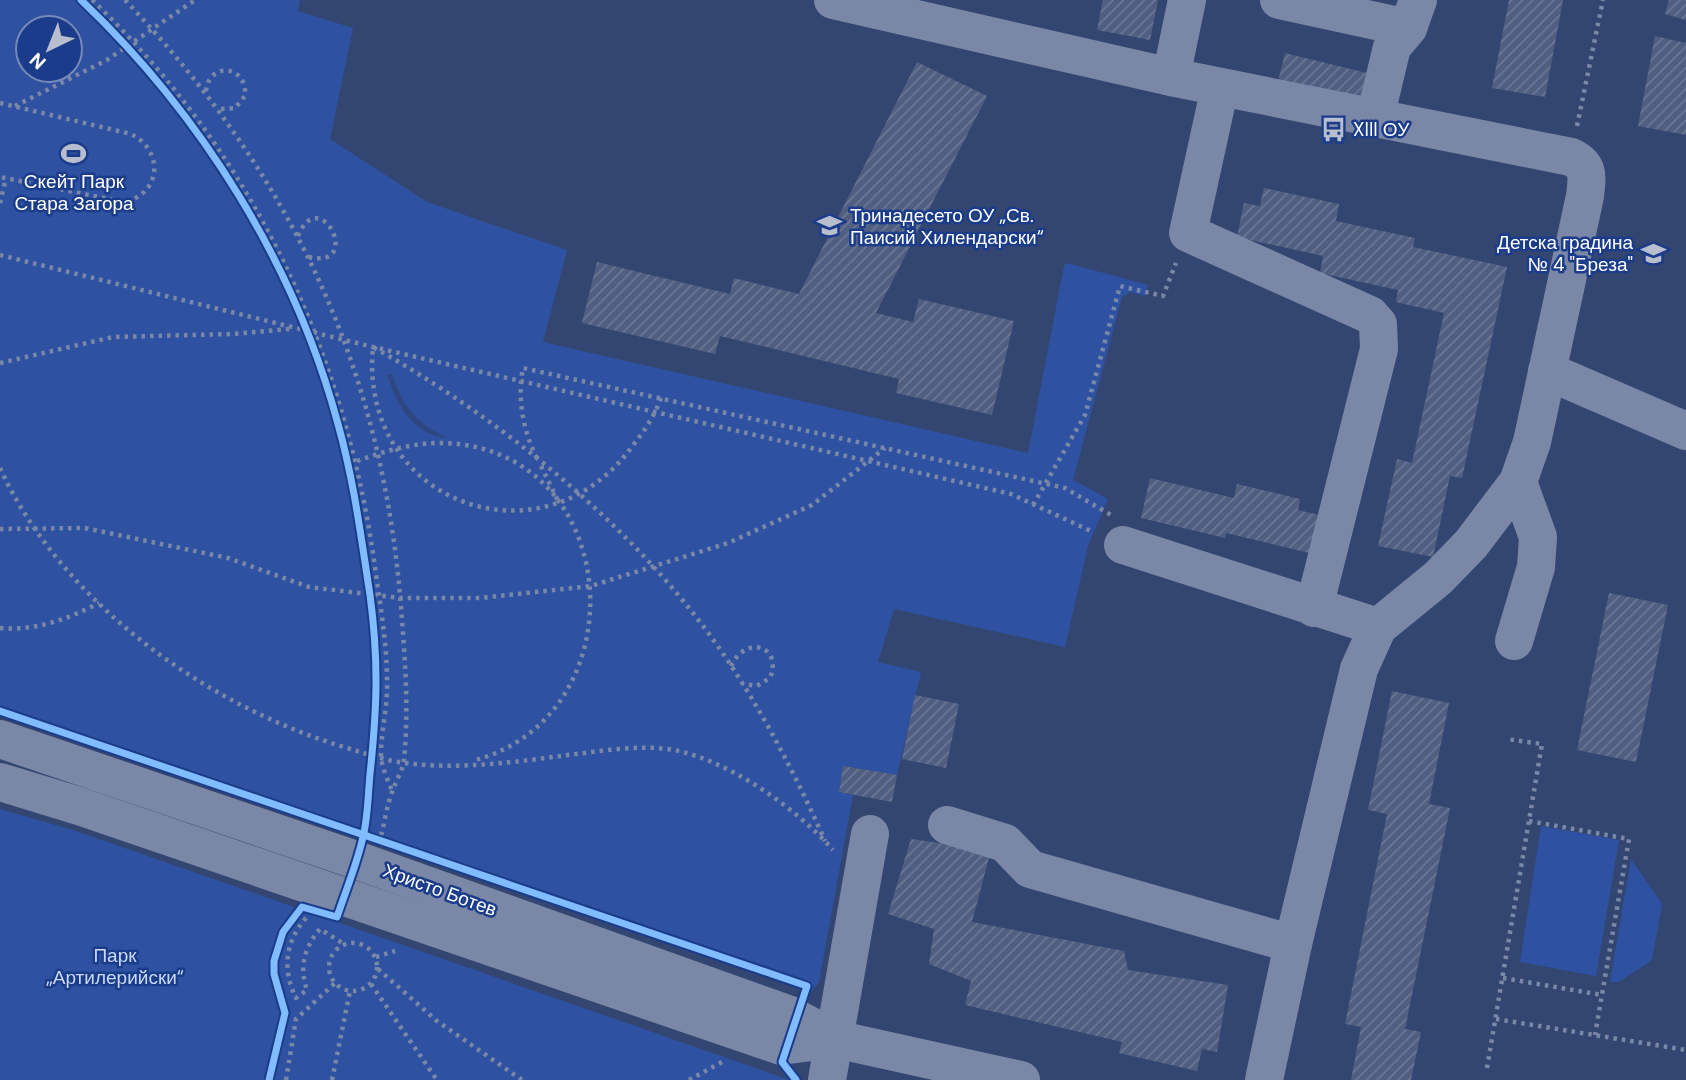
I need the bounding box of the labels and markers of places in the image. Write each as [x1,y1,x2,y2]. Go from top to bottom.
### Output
bus stop icon: XIII ОУ [1319,115,1347,143]
place label: XIII ОУ [1353,117,1410,142]
sports icon: Скейт Парк Стара Загора [60,139,88,167]
place label: Скейт Парк Стара Загора [14,169,134,216]
place label: Тринадесето ОУ „Св. Паисий Хилендарски“ [850,203,1044,250]
school or university icon: Тринадесето ОУ „Св. Паисий Хилендарски“ [816,212,844,240]
place label: Детска градина № 4 "Бреза" [1497,230,1633,277]
school or university icon: Детска градина № 4 "Бреза" [1639,239,1667,267]

